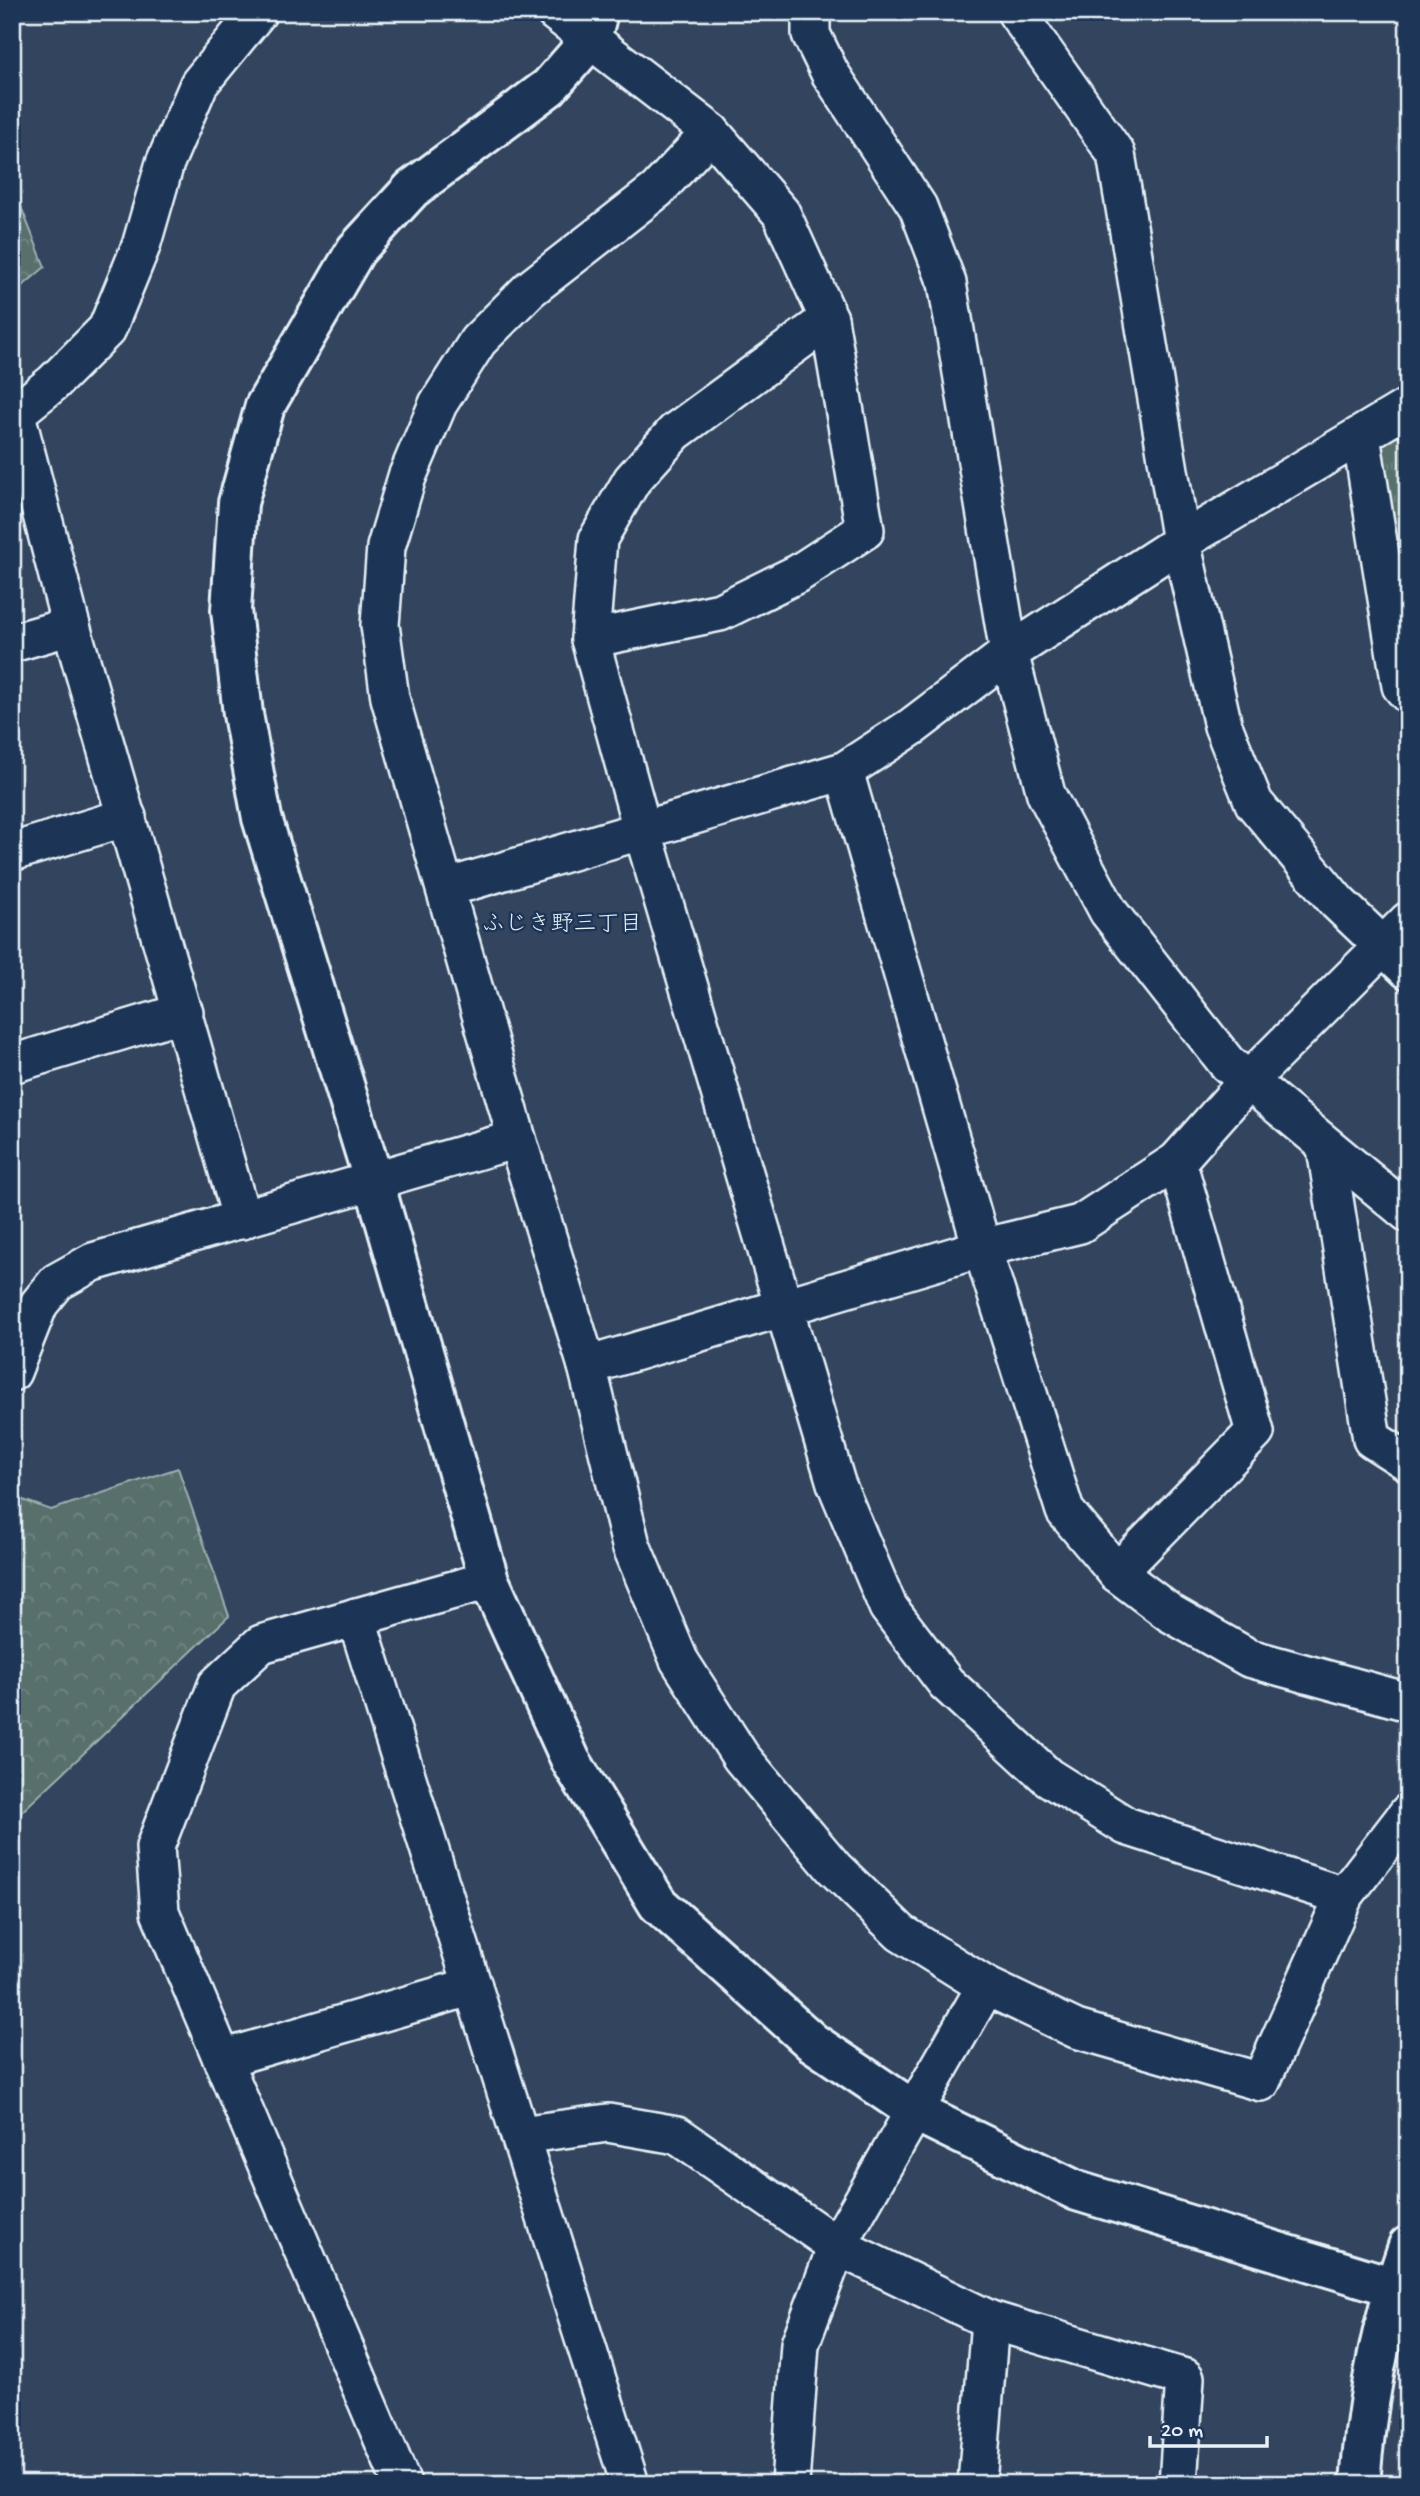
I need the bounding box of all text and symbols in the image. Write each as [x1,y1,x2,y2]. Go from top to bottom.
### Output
district label: ふじき野三丁目 [482,912,643,939]
scale bar [1150,2405,1268,2449]
text: 20 m [1161,2420,1203,2445]

